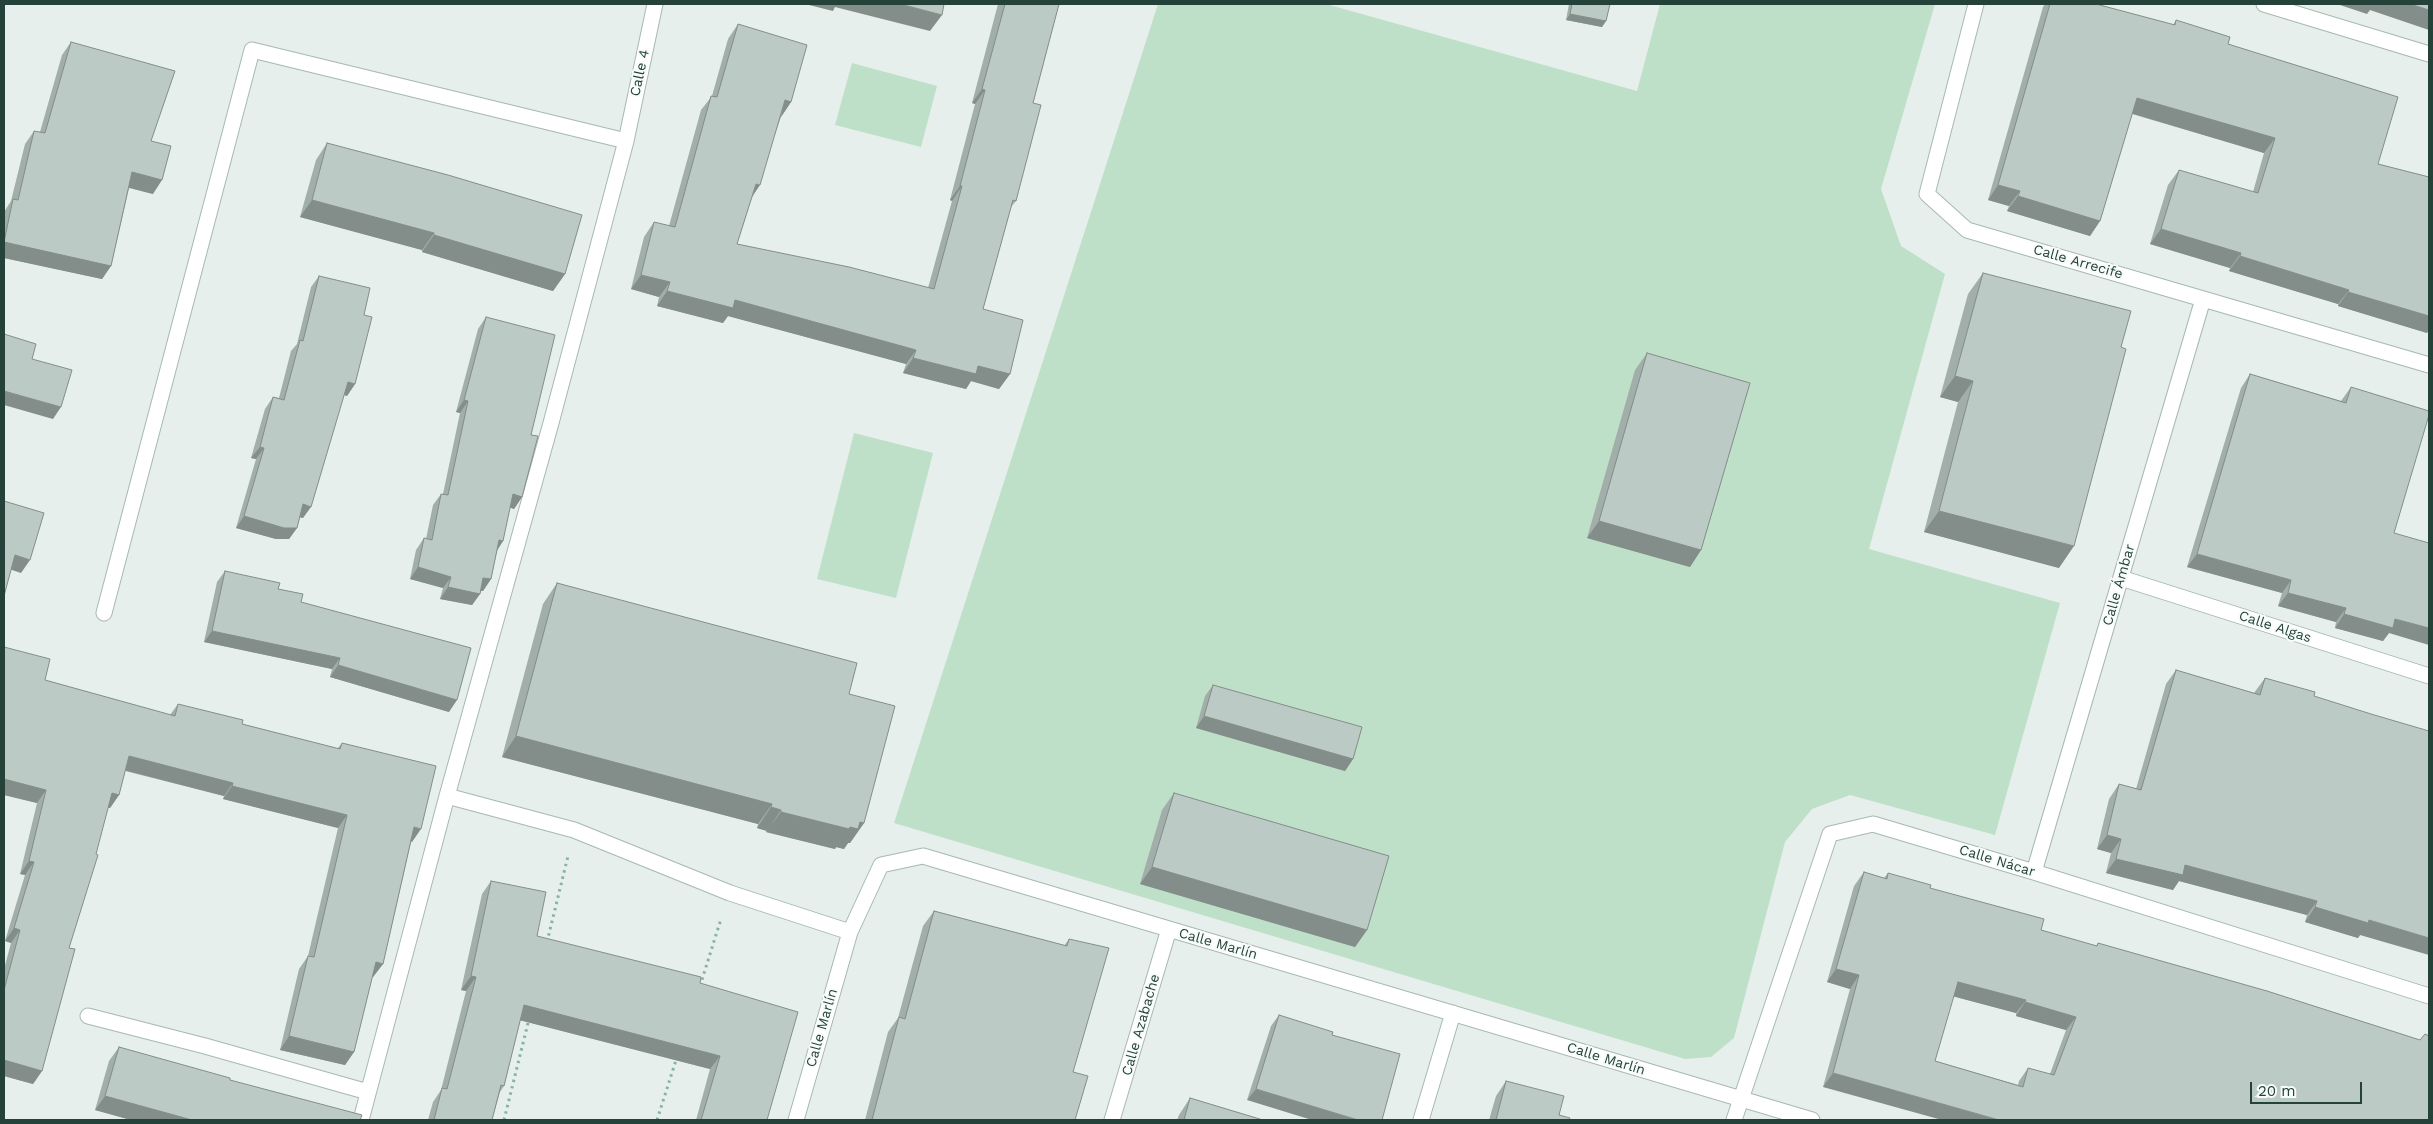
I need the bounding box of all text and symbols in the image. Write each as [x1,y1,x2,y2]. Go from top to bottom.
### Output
street label: Calle 4 [627,48,653,98]
street label: Calle Arrecife [2031,241,2125,283]
street label: Calle Ámbar [2099,542,2139,628]
street label: Calle Algas [2237,607,2313,647]
street label: Calle Nácar [1957,841,2037,881]
street label: Calle Marlín [1177,925,1259,963]
street label: Calle Azabache [1118,972,1164,1078]
street label: Calle Marlín [803,987,841,1069]
street label: Calle Marlín [1565,1039,1647,1079]
scale bar [2253,1072,2366,1104]
text: 20 m [2258,1082,2296,1100]

